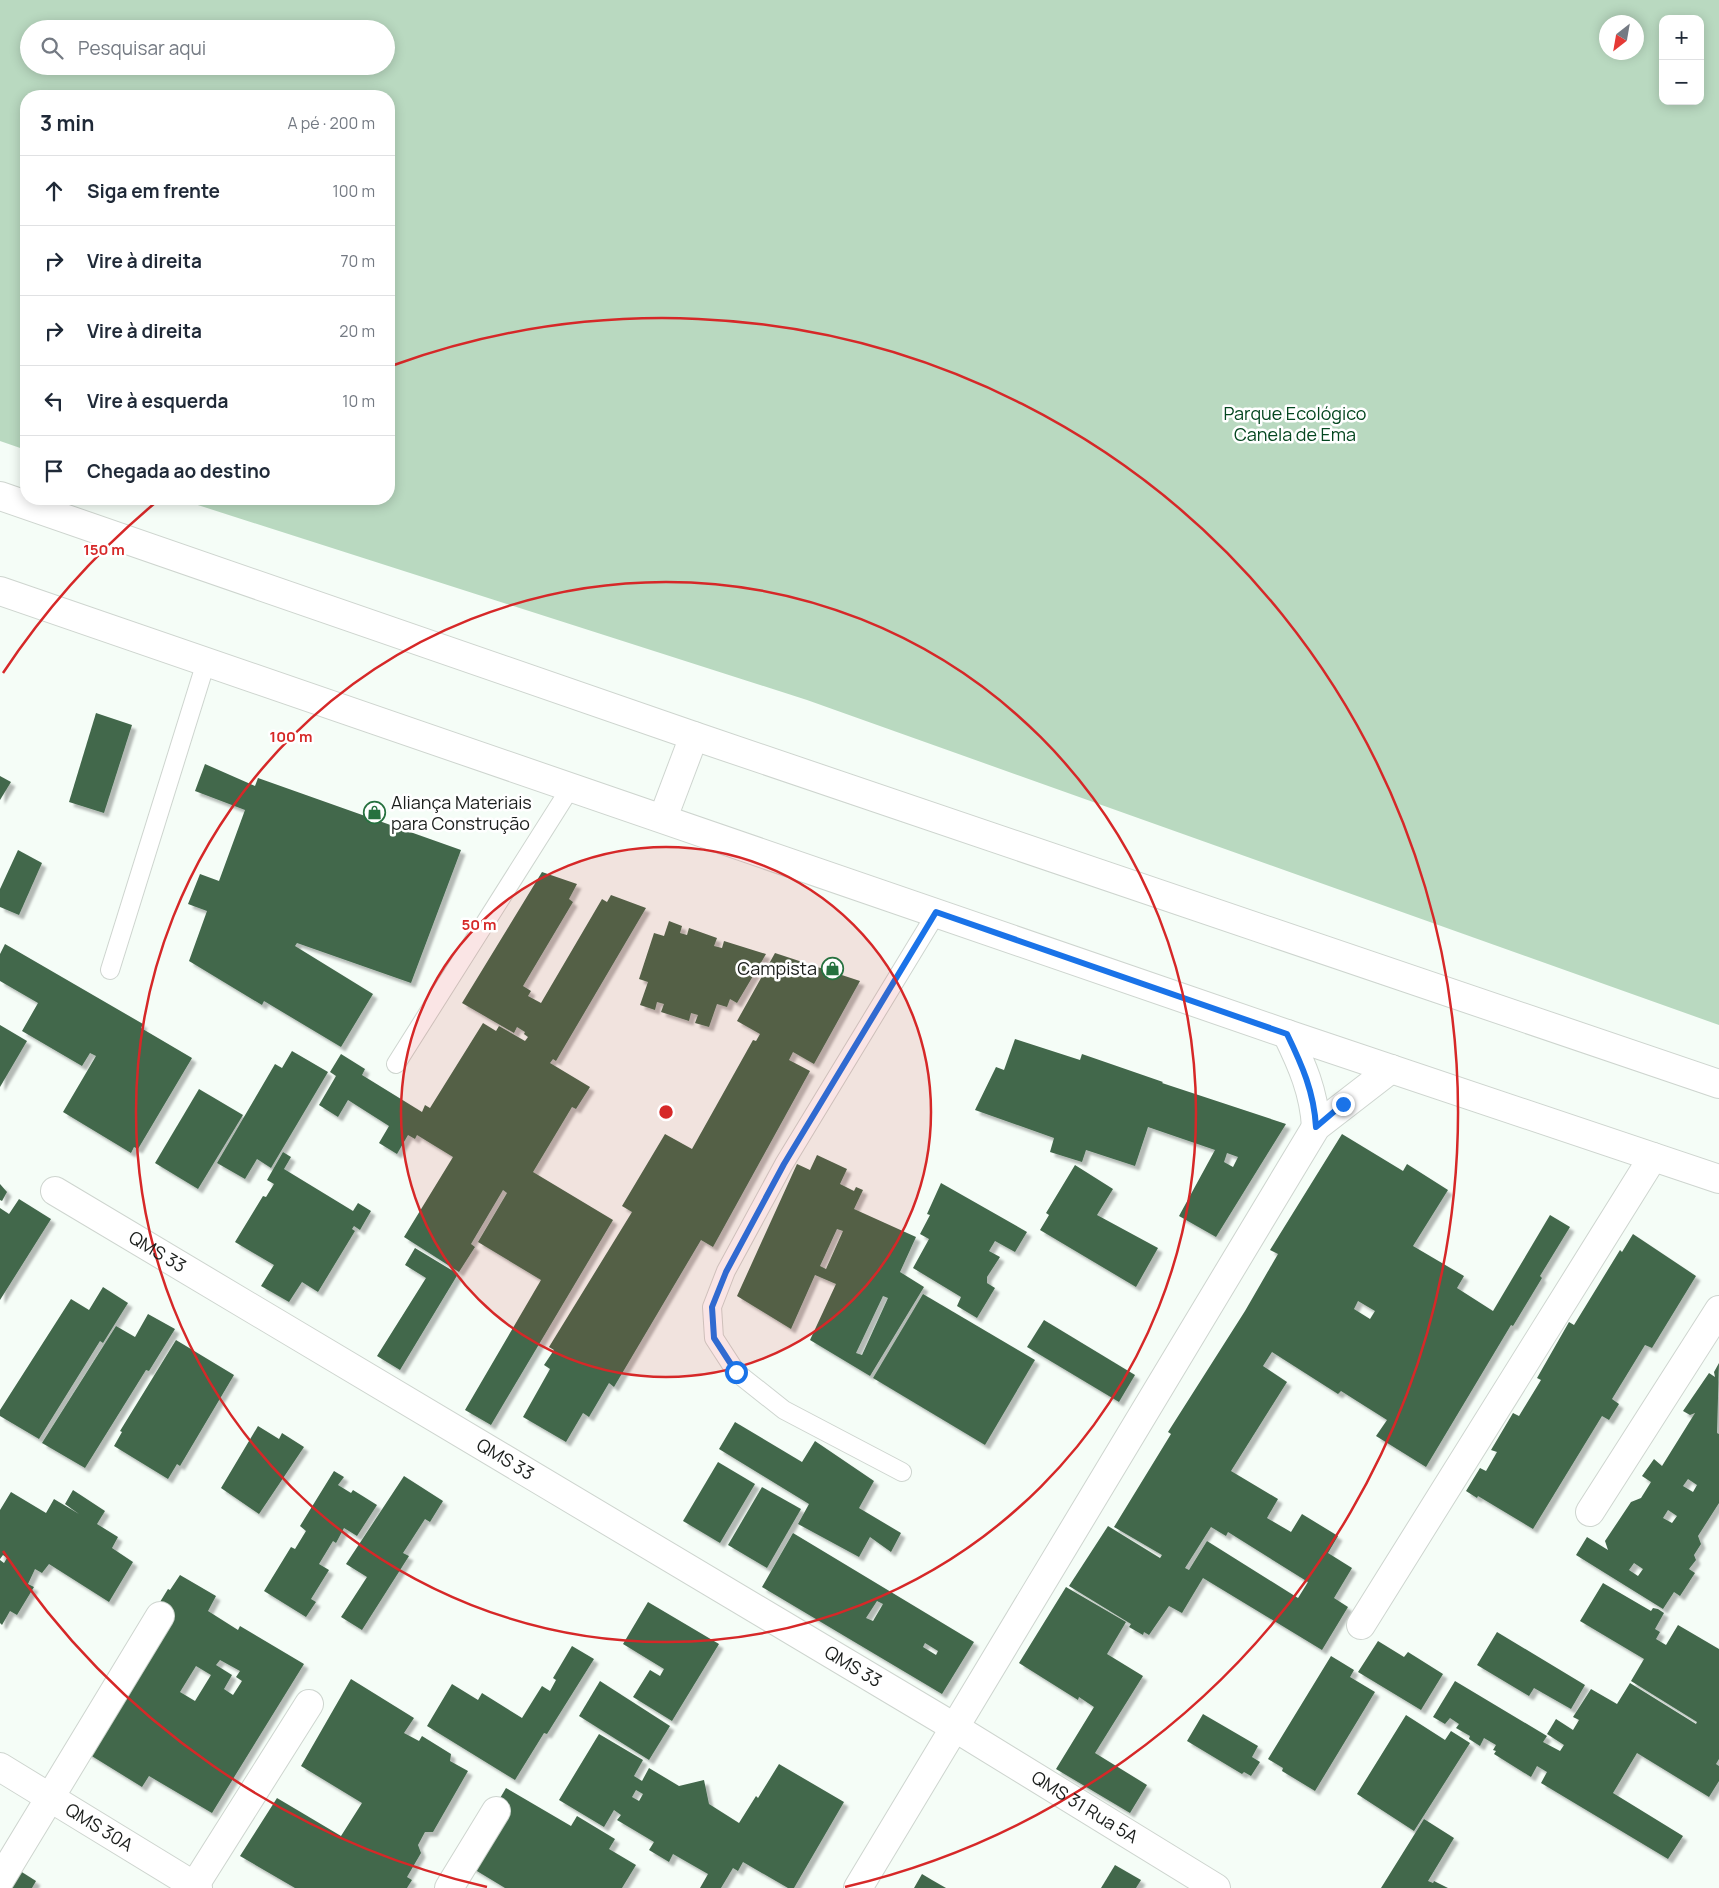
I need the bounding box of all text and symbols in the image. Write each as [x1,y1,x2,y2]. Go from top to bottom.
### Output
north arrow [1599,15,1644,60]
map controls [1659,15,1704,105]
button: + [1659,15,1704,60]
search box [20,20,395,75]
icon: search [38,34,66,62]
text: Pesquisar aqui [78,35,206,61]
button: − [1659,60,1704,105]
text: 3 min [40,109,94,137]
text: A pé · 200 m [287,112,375,134]
icon: ahead [40,177,68,205]
text: Siga em frente [87,178,220,204]
text: 100 m [332,180,375,202]
icon: right [40,247,68,275]
text: Vire à direita [87,248,202,274]
text: 70 m [340,250,375,272]
icon: right [40,317,68,345]
text: Vire à direita [87,318,202,344]
text: 20 m [339,320,375,342]
icon: left [40,387,68,415]
text: Vire à esquerda [87,388,228,414]
text: 10 m [342,390,375,412]
park label: Parque Ecológico Canela de Ema [1223,401,1367,446]
icon: arrive [40,457,68,485]
text: Chegada ao destino [87,458,270,484]
text: 150 m [83,539,125,560]
text: 100 m [270,726,312,747]
place label: Aliança Materiais para Construção [391,790,532,835]
shop icon: Aliança Materiais para Construção [363,801,387,825]
text: 50 m [461,914,497,935]
place label: Campista [737,956,817,980]
shop icon: Campista [821,957,845,981]
route end [1332,1093,1355,1116]
centre of rings [657,1103,675,1121]
street label: QMS 33 [125,1225,191,1277]
route start [725,1361,748,1384]
street label: QMS 33 [472,1432,539,1485]
street label: QMS 33 [820,1639,887,1692]
street label: QMS 31 Rua 5A [1027,1765,1143,1849]
street label: QMS 30A [61,1797,138,1857]

